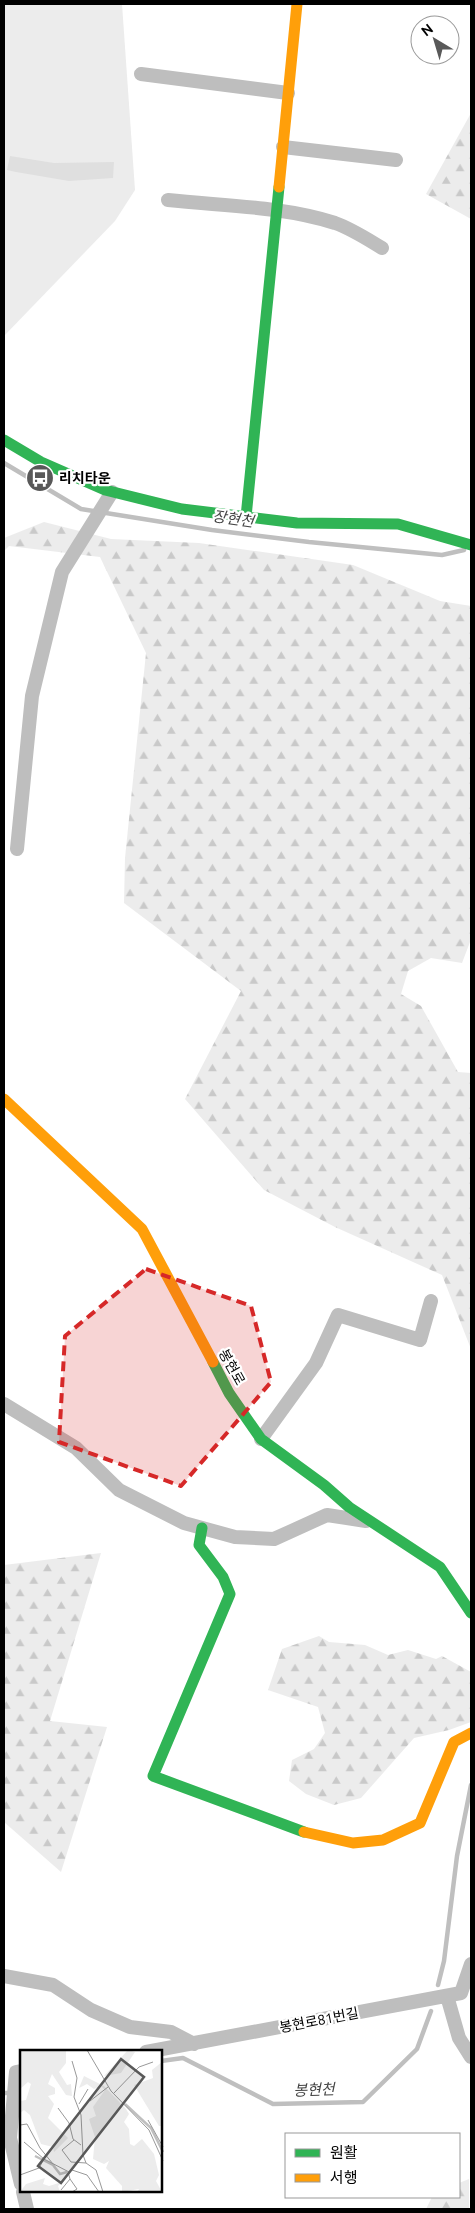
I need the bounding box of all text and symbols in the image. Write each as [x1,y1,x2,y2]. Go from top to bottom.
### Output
north arrow [410,15,460,65]
text: N [418,20,436,39]
bus stop icon: 리치타운 [25,463,55,493]
place label: 리치타운 [59,470,111,486]
water label: 장현천 [211,507,257,530]
street label: 봉현로 [216,1346,248,1388]
street label: 봉현로81번길 [278,2004,360,2036]
inset map [20,2050,162,2193]
water label: 봉현천 [293,2080,337,2099]
legend [285,2133,460,2198]
text: 원활 [330,2144,358,2161]
text: 서행 [330,2169,358,2186]

